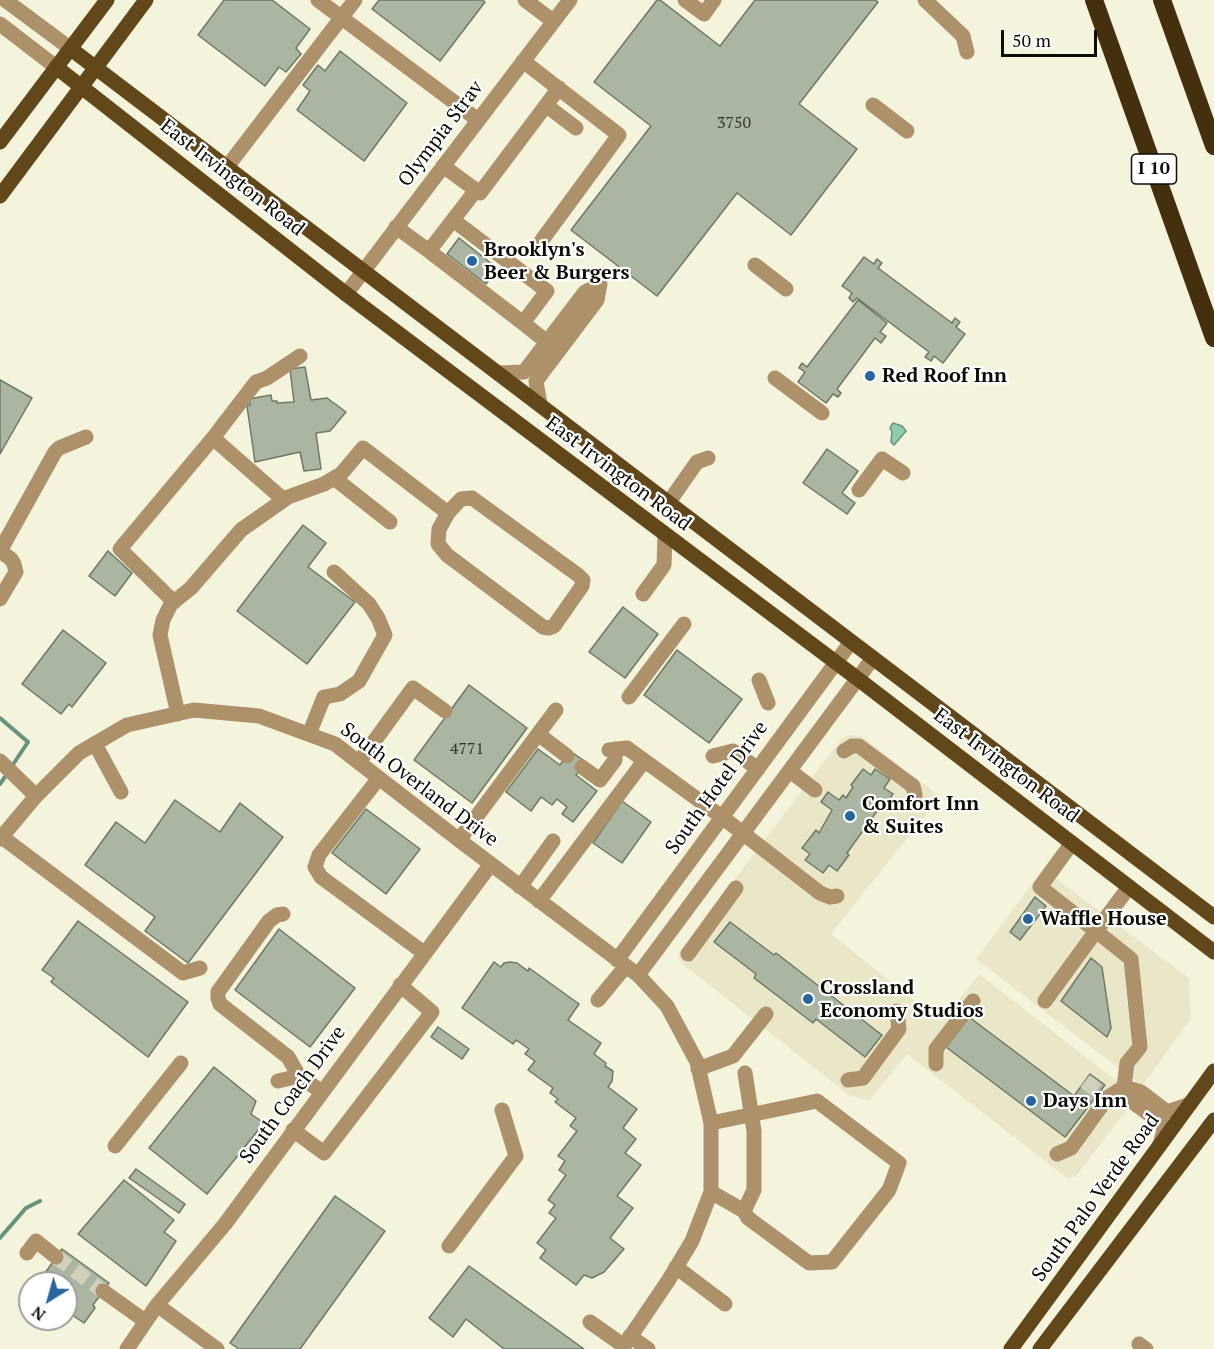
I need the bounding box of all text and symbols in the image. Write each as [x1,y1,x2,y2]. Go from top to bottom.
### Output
scale bar [1004,18,1100,56]
text: 50 m [1012,28,1051,52]
street label: Olympia Strav [393,76,489,192]
house number: 3750 [717,113,751,133]
street label: East Irvington Road [155,114,309,242]
road number: I 10 [1132,154,1176,184]
place label: Brooklyn's Beer & Burgers [484,238,630,285]
marker: Brooklyn's Beer & Burgers [465,254,479,268]
place label: Red Roof Inn [882,364,1007,388]
marker: Red Roof Inn [863,369,877,383]
street label: East Irvington Road [540,411,696,537]
street label: East Irvington Road [928,703,1084,829]
street label: South Hotel Drive [661,717,773,859]
street label: South Overland Drive [335,718,503,852]
house number: 4771 [450,739,484,759]
place label: Comfort Inn & Suites [862,792,979,839]
marker: Comfort Inn & Suites [843,809,857,823]
place label: Waffle House [1040,907,1167,931]
marker: Waffle House [1021,912,1035,926]
place label: Crossland Economy Studios [820,976,984,1023]
marker: Crossland Economy Studios [801,992,815,1006]
street label: South Coach Drive [235,1021,351,1169]
place label: Days Inn [1043,1089,1127,1113]
marker: Days Inn [1024,1094,1038,1108]
street label: South Palo Verde Road [1027,1109,1165,1287]
north arrow [18,1271,78,1331]
text: N [27,1301,50,1326]

